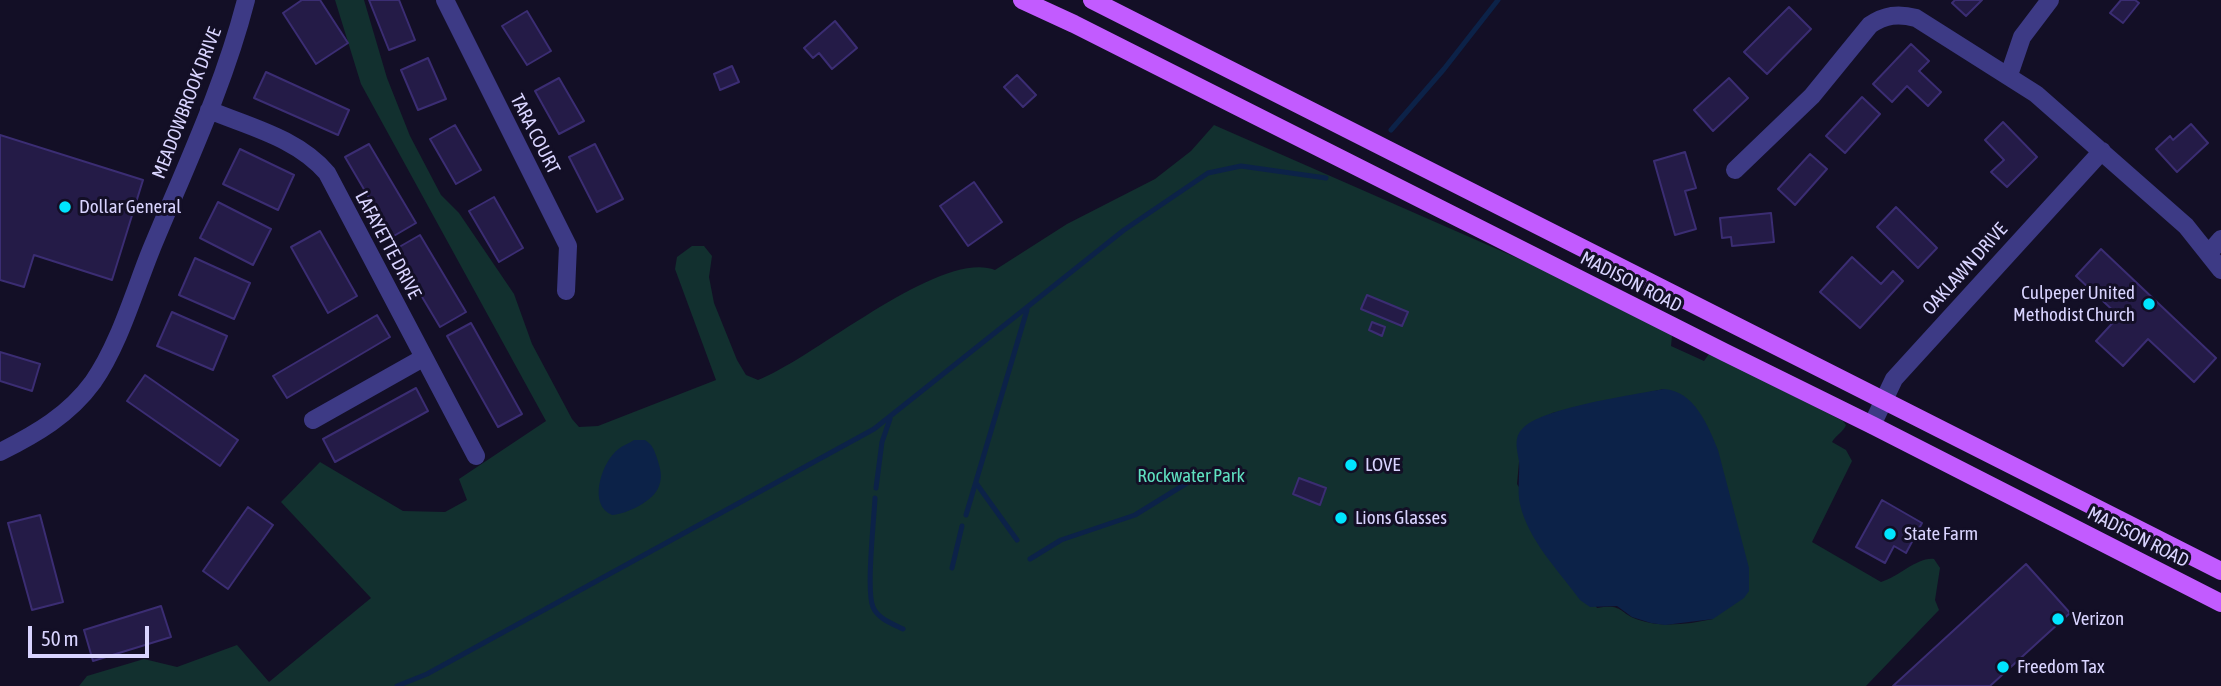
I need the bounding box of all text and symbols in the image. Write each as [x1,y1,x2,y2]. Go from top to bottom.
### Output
street label: MEADOWBROOK DRIVE [148,24,226,182]
street label: TARA COURT [505,90,565,178]
street label: LAFAYETTE DRIVE [350,187,426,303]
place label: Dollar General [79,196,181,218]
marker: Dollar General [57,199,73,215]
street label: OAKLAWN DRIVE [1918,218,2012,320]
street label: MADISON ROAD [1576,247,1686,317]
place label: Culpeper United Methodist Church [2013,282,2135,326]
marker: Culpeper United Methodist Church [2141,296,2157,312]
place label: LOVE [1365,454,1400,476]
marker: LOVE [1343,457,1359,473]
park label: Rockwater Park [1137,465,1245,487]
street label: MADISON ROAD [2083,502,2193,572]
place label: Lions Glasses [1355,507,1447,529]
marker: Lions Glasses [1333,510,1349,526]
place label: State Farm [1904,523,1978,545]
marker: State Farm [1882,526,1898,542]
place label: Verizon [2072,608,2124,630]
marker: Verizon [2050,611,2066,627]
scale bar [32,612,152,656]
text: 50 m [41,626,79,650]
place label: Freedom Tax [2017,656,2105,678]
marker: Freedom Tax [1995,659,2011,675]

